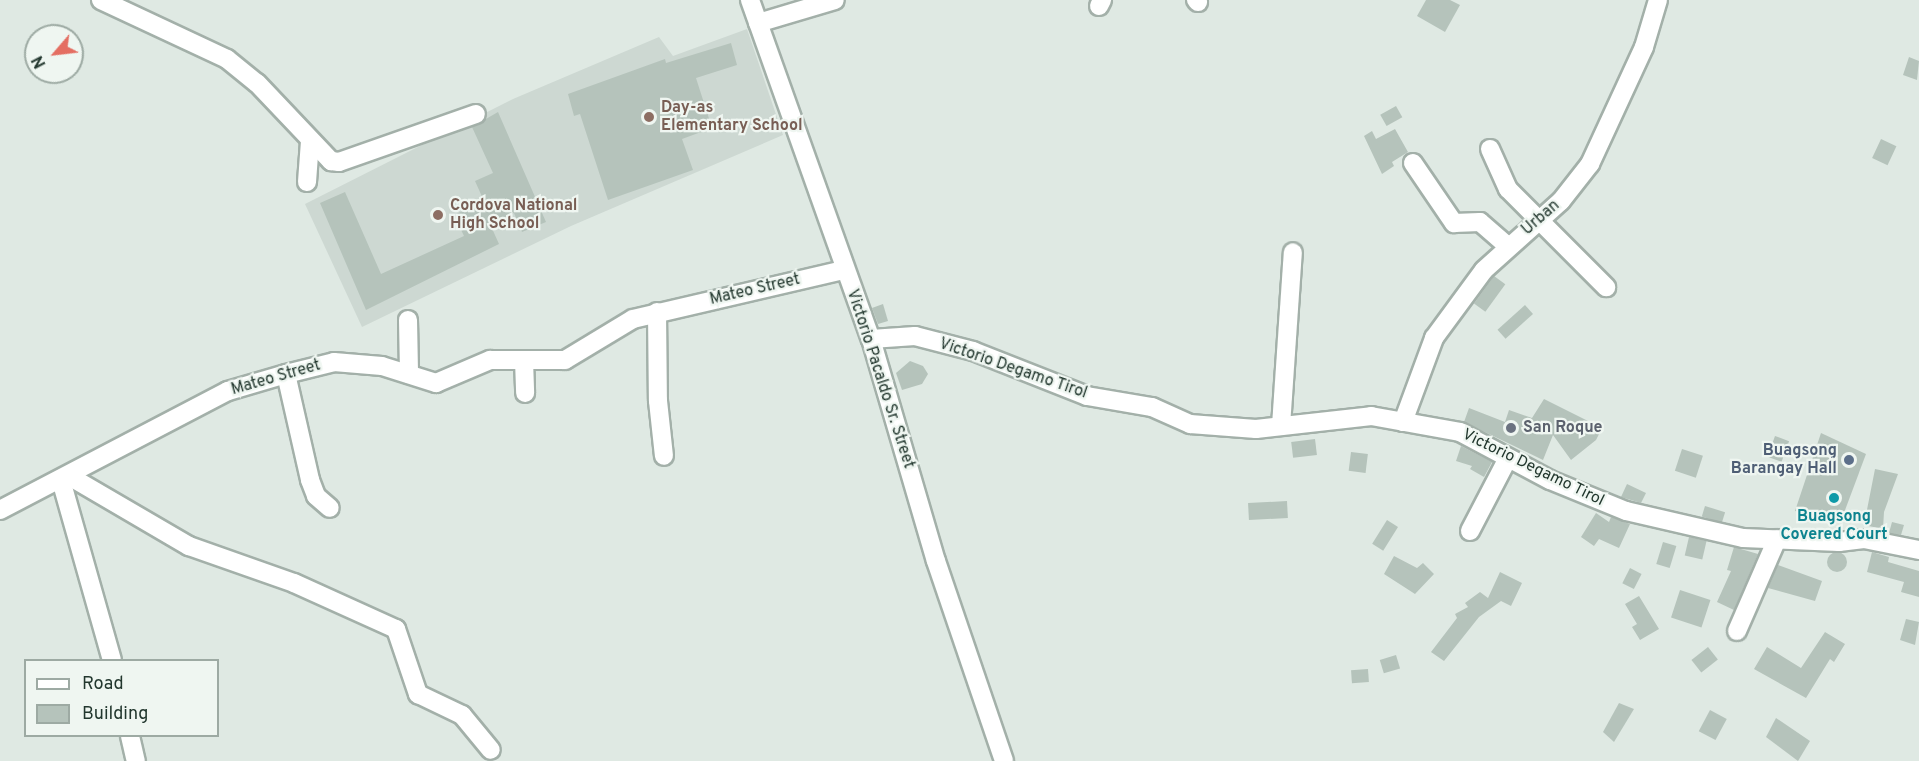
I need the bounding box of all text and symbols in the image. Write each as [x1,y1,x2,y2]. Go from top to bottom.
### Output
north arrow [24,24,84,84]
text: N [28,52,51,71]
place label: Day-as Elementary School [661,98,803,136]
marker: Day-as Elementary School [642,110,656,124]
place label: Cordova National High School [450,196,578,234]
street label: Urban [1518,196,1564,240]
marker: Cordova National High School [431,208,445,222]
street label: Mateo Street [708,270,802,310]
street label: Victorio Pacaldo Sr. Street [842,287,918,471]
street label: Victorio Degamo Tirol [936,335,1090,403]
street label: Mateo Street [229,356,323,400]
place label: San Roque [1523,418,1602,438]
marker: San Roque [1504,421,1518,435]
street label: Victorio Degamo Tirol [1459,425,1607,511]
place label: Buagsong Barangay Hall [1731,441,1837,479]
marker: Buagsong Barangay Hall [1842,453,1856,467]
marker: Buagsong Covered Court [1827,491,1841,505]
place label: Buagsong Covered Court [1780,507,1888,545]
legend [24,659,219,737]
text: Road [82,673,124,696]
text: Building [82,703,148,726]

